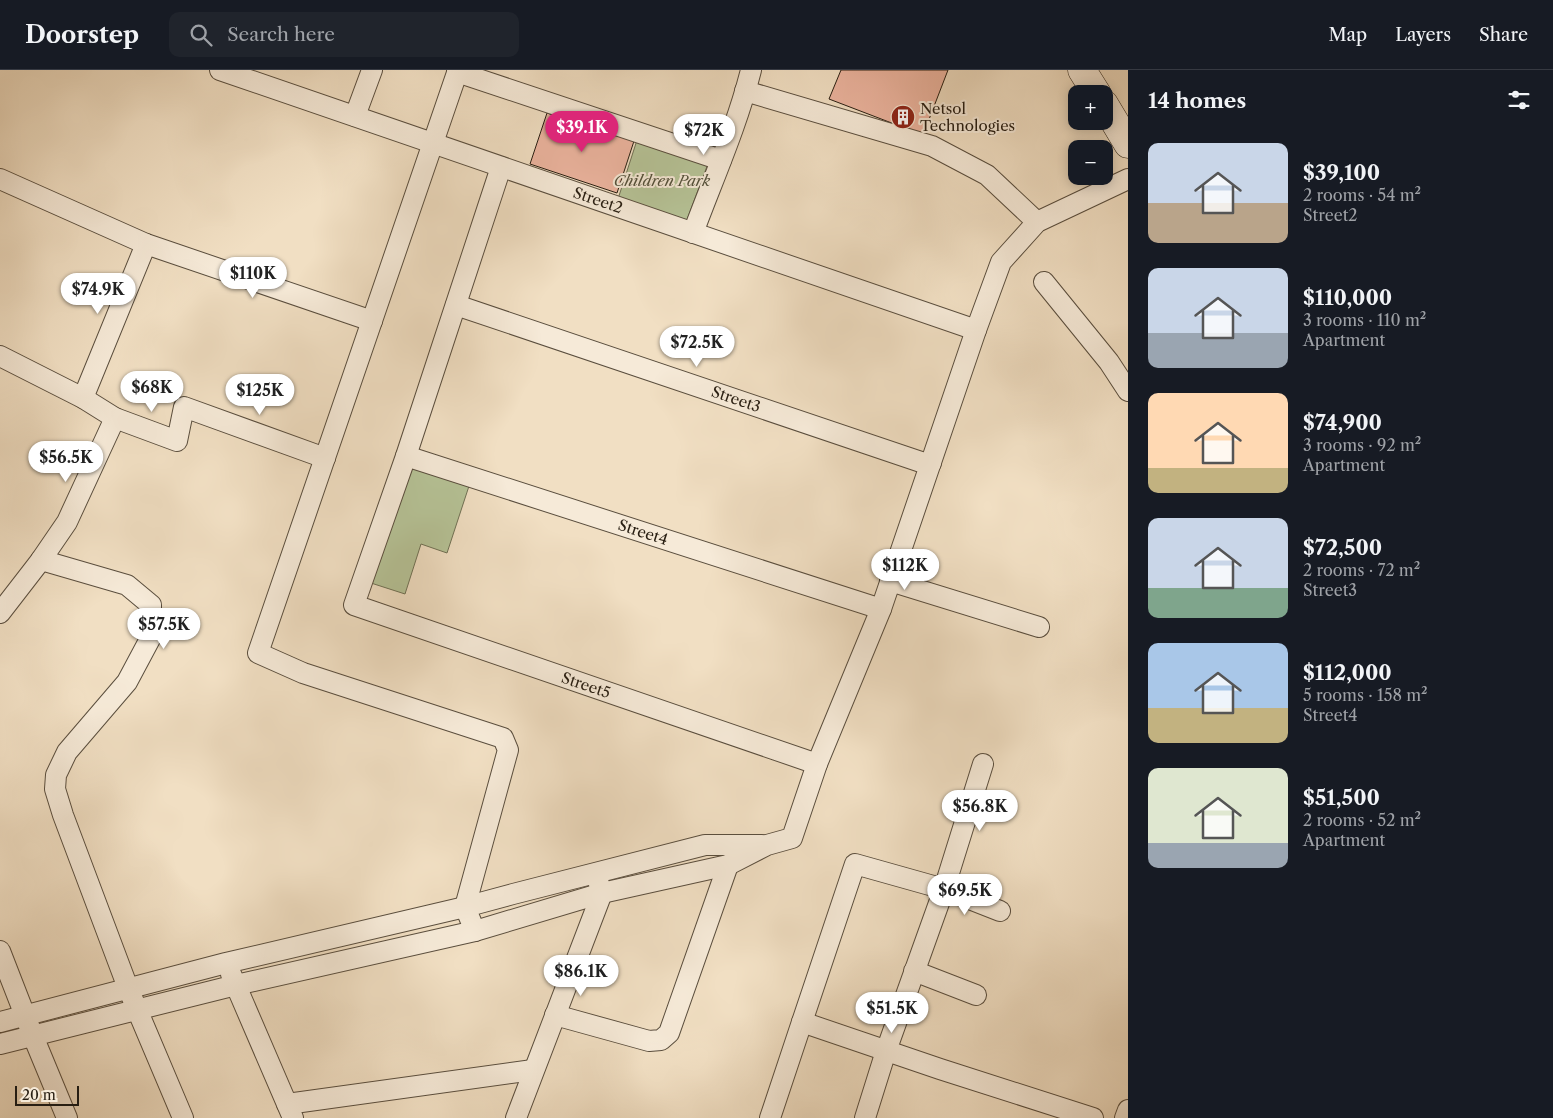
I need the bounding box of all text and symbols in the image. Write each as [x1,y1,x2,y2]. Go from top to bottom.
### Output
search box [169,12,519,57]
text: Doorstep [25,20,139,49]
icon: search [187,21,215,49]
text: Search here [227,23,335,46]
text: Map [1329,24,1367,46]
text: Layers [1395,24,1451,46]
text: Share [1479,24,1528,46]
map controls [1068,85,1113,185]
button: + [1068,85,1113,130]
icon: filters [1505,86,1533,114]
text: 14 homes [1148,88,1246,113]
place label: Netsol Technologies [920,99,1015,135]
building icon: Netsol Technologies [890,104,916,130]
pin: $39.1K [541,111,623,153]
pin: $72K [674,114,734,156]
text: $39.1K [556,117,608,137]
text: $72K [684,120,724,140]
button: − [1068,140,1113,185]
text: $39,100 [1303,160,1380,185]
icon: home [1188,163,1248,223]
park label: Children Park [614,171,710,190]
street label: Street2 [571,183,625,217]
text: 2 rooms · 54 m² [1303,185,1421,205]
text: Street2 [1303,205,1358,225]
pin: $110K [218,256,288,299]
text: $110K [230,263,276,283]
pin: $74.9K [57,272,139,315]
text: $74.9K [72,279,124,299]
text: $110,000 [1303,285,1392,310]
icon: home [1188,288,1248,348]
text: 3 rooms · 110 m² [1303,310,1426,330]
pin: $72.5K [656,326,738,368]
text: Apartment [1303,330,1385,350]
text: $72.5K [671,332,723,352]
pin: $68K [122,370,182,413]
pin: $125K [225,374,295,416]
text: $68K [131,377,173,397]
text: $125K [236,380,284,400]
street label: Street3 [709,382,763,416]
text: $74,900 [1303,410,1382,435]
icon: home [1188,413,1248,473]
text: 3 rooms · 92 m² [1303,435,1421,455]
pin: $56.5K [25,440,107,483]
text: $56.5K [39,447,93,467]
text: Apartment [1303,455,1385,475]
street label: Street4 [616,515,670,549]
text: $72,500 [1303,535,1382,560]
icon: home [1188,538,1248,598]
pin: $112K [870,548,940,591]
text: $112K [882,555,928,575]
text: 2 rooms · 72 m² [1303,560,1420,580]
text: Street3 [1303,580,1357,600]
pin: $57.5K [123,608,205,650]
text: $57.5K [138,614,190,634]
text: $112,000 [1303,660,1392,685]
icon: home [1188,663,1248,723]
street label: Street5 [559,668,613,702]
text: 5 rooms · 158 m² [1303,685,1428,705]
text: Street4 [1303,705,1358,725]
text: $51,500 [1303,785,1380,810]
icon: home [1188,788,1248,848]
pin: $56.8K [939,790,1021,832]
text: $56.8K [953,796,1007,816]
text: 2 rooms · 52 m² [1303,810,1421,830]
text: Apartment [1303,830,1385,850]
pin: $69.5K [924,874,1006,916]
text: $69.5K [938,880,992,900]
pin: $86.1K [540,954,622,997]
text: $86.1K [555,961,607,981]
pin: $51.5K [851,992,933,1034]
text: $51.5K [866,998,918,1018]
scale bar [15,1083,79,1106]
text: 20 m [22,1086,56,1104]

